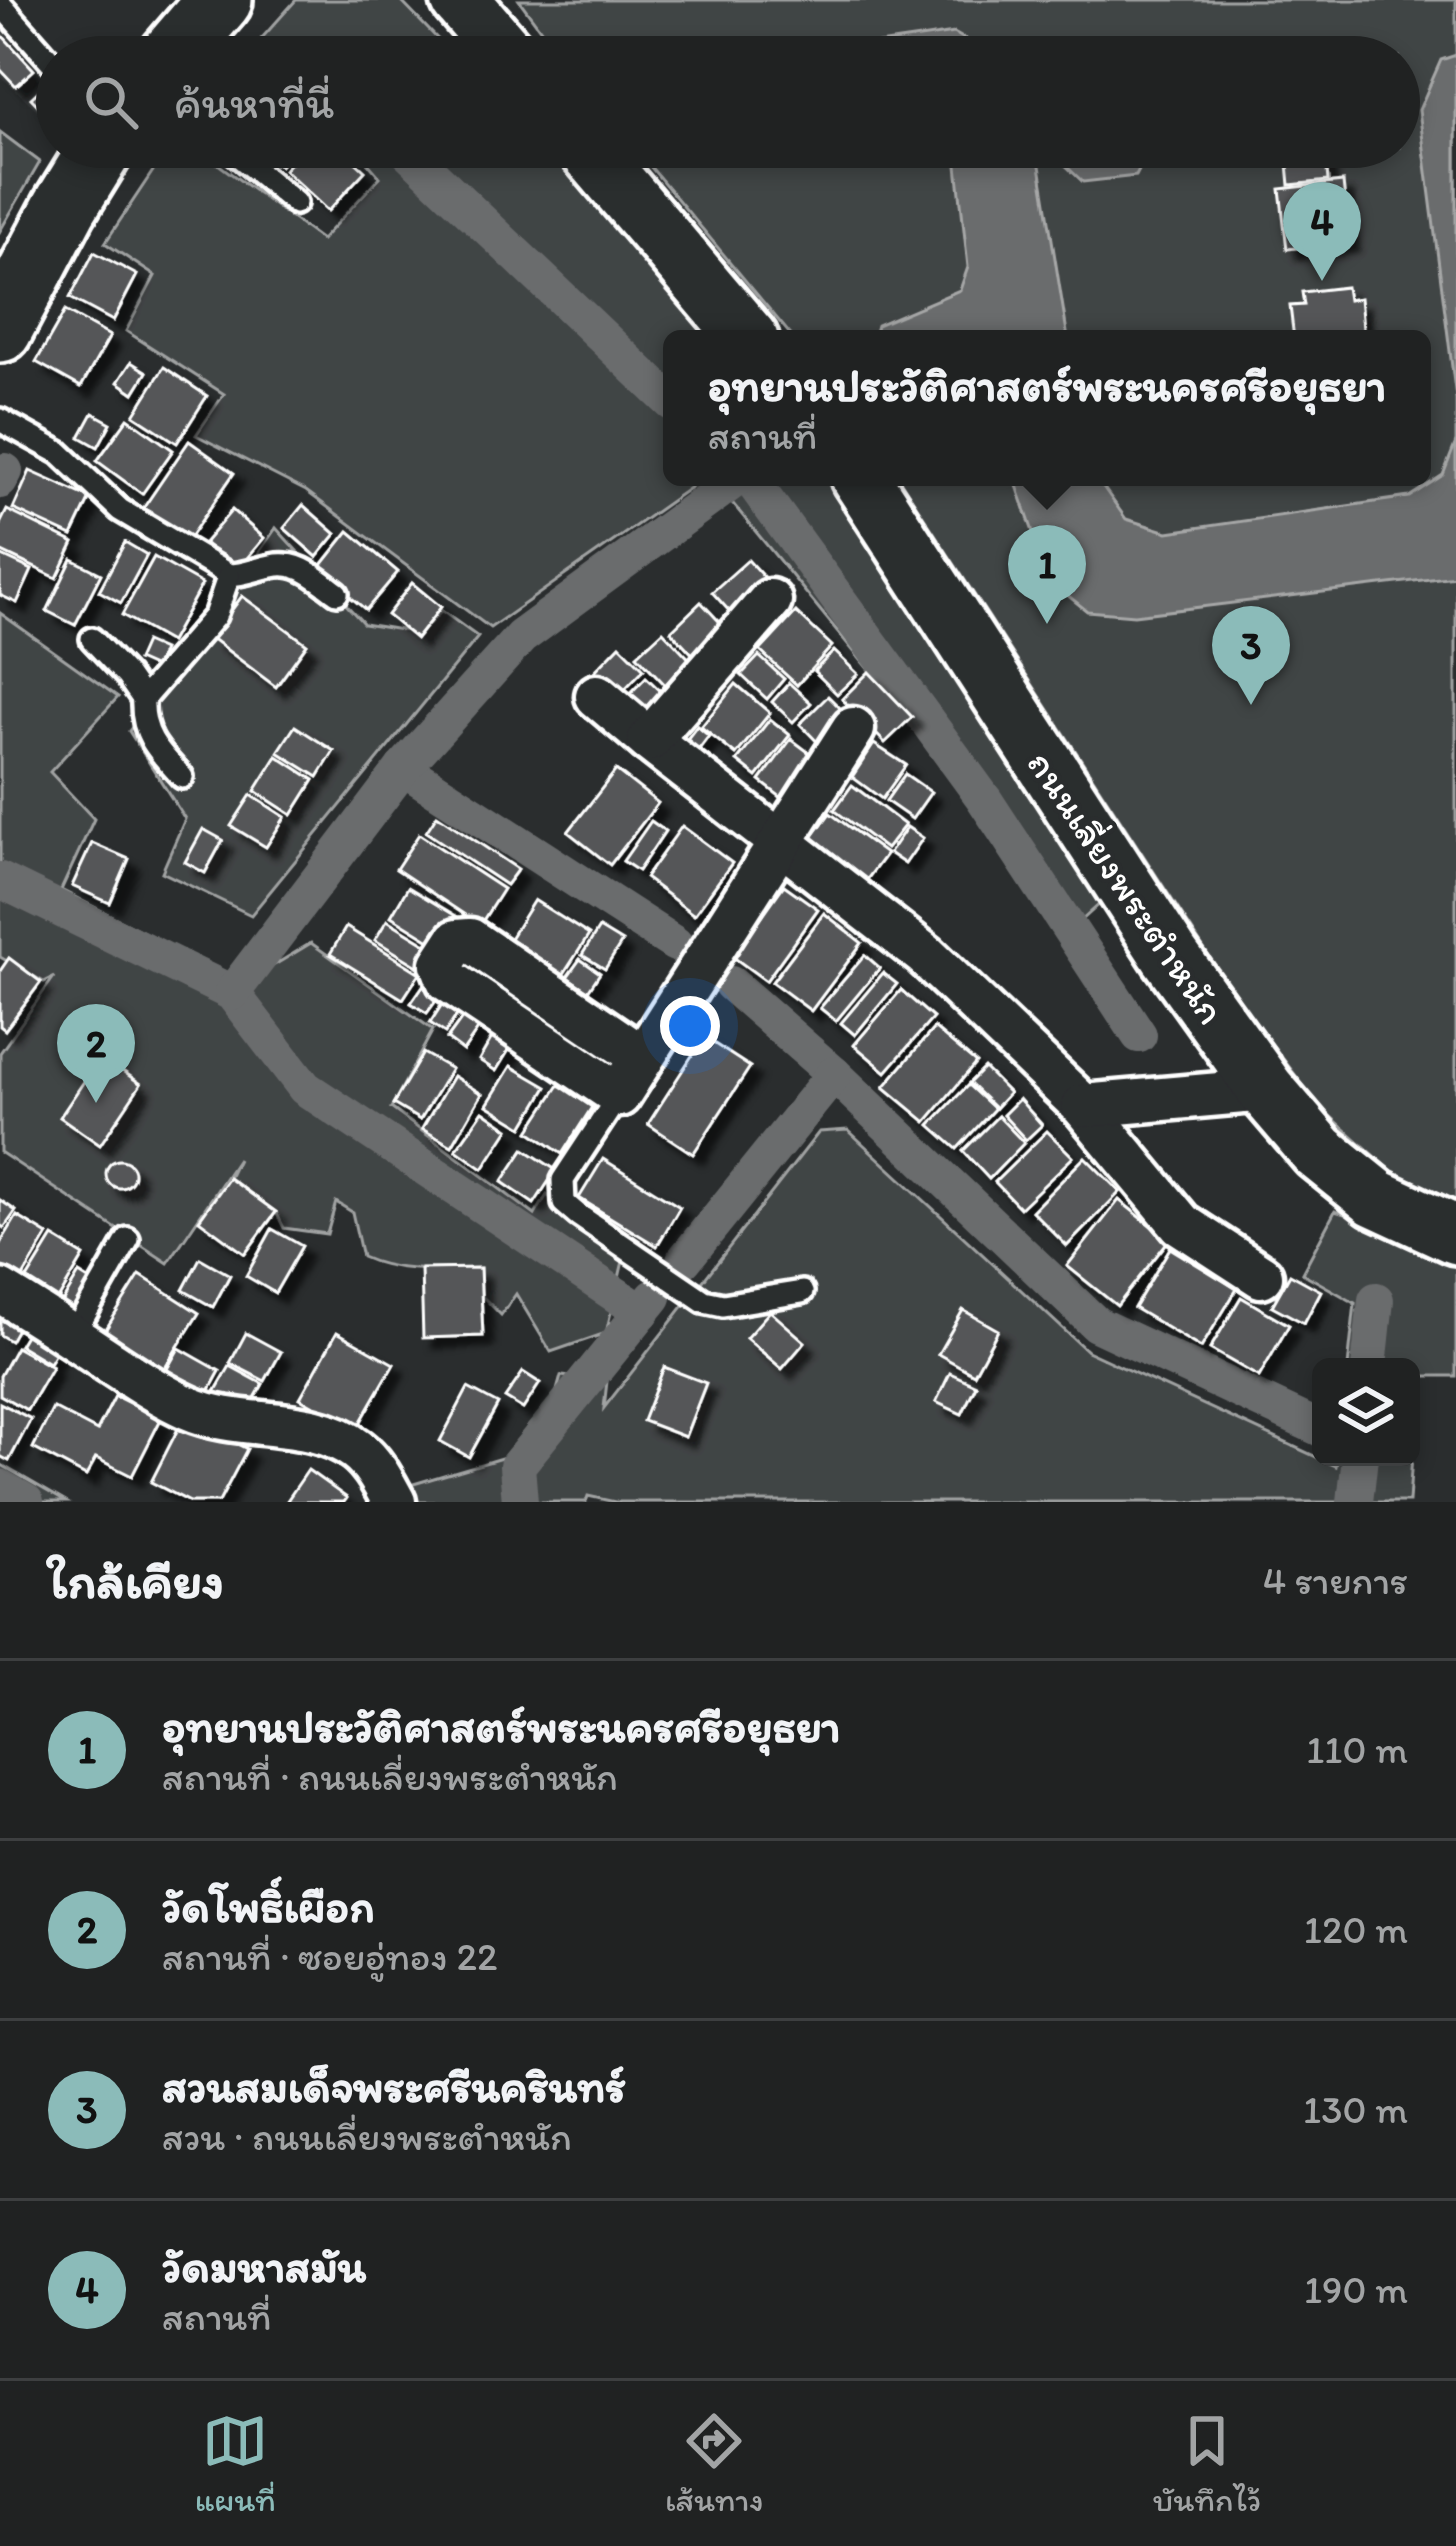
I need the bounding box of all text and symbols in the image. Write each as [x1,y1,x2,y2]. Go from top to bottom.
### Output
search box [36,36,1420,168]
icon: search [78,69,144,135]
text: ค้นหาที่นี่ [174,75,334,129]
pin: 4 [1283,182,1361,281]
popup [663,330,1431,486]
text: อุทยานประวัติศาสตร์พระนครศรีอยุธยา [708,358,1386,412]
text: สถานที่ [708,412,817,459]
pin: 1 [1008,525,1086,624]
pin: 3 [1212,606,1290,705]
street label: ถนนเลี่ยงพระตำหนัก [1018,742,1236,1033]
your location [660,996,720,1056]
pin: 2 [57,1004,135,1103]
map controls [1312,1358,1420,1466]
button: layers [1312,1358,1420,1466]
text: ใกล้เคียง [48,1550,224,1611]
text: 4 รายการ [1263,1557,1408,1604]
text: อุทยานประวัติศาสตร์พระนครศรีอยุธยา [162,1699,840,1753]
text: 1 [78,1726,96,1773]
text: 110 m [1306,1726,1408,1773]
text: สถานที่ · ถนนเลี่ยงพระตำหนัก [162,1753,618,1800]
text: วัดโพธิ์เผือก [162,1879,375,1933]
text: 2 [77,1906,97,1953]
text: 120 m [1304,1906,1408,1953]
text: สถานที่ · ซอยอู่ทอง 22 [162,1933,498,1980]
text: สวนสมเด็จพระศรีนครินทร์ [162,2059,626,2113]
text: 3 [76,2086,98,2133]
text: 130 m [1303,2086,1408,2133]
text: สวน · ถนนเลี่ยงพระตำหนัก [162,2113,572,2160]
text: วัดมหาสมัน [162,2239,366,2293]
text: 4 [75,2266,99,2313]
text: 190 m [1304,2266,1408,2313]
text: สถานที่ [162,2293,271,2340]
tab: แผนที่ [195,2408,276,2519]
tab: เส้นทาง [665,2408,764,2519]
tab: บันทึกไว้ [1153,2408,1261,2519]

